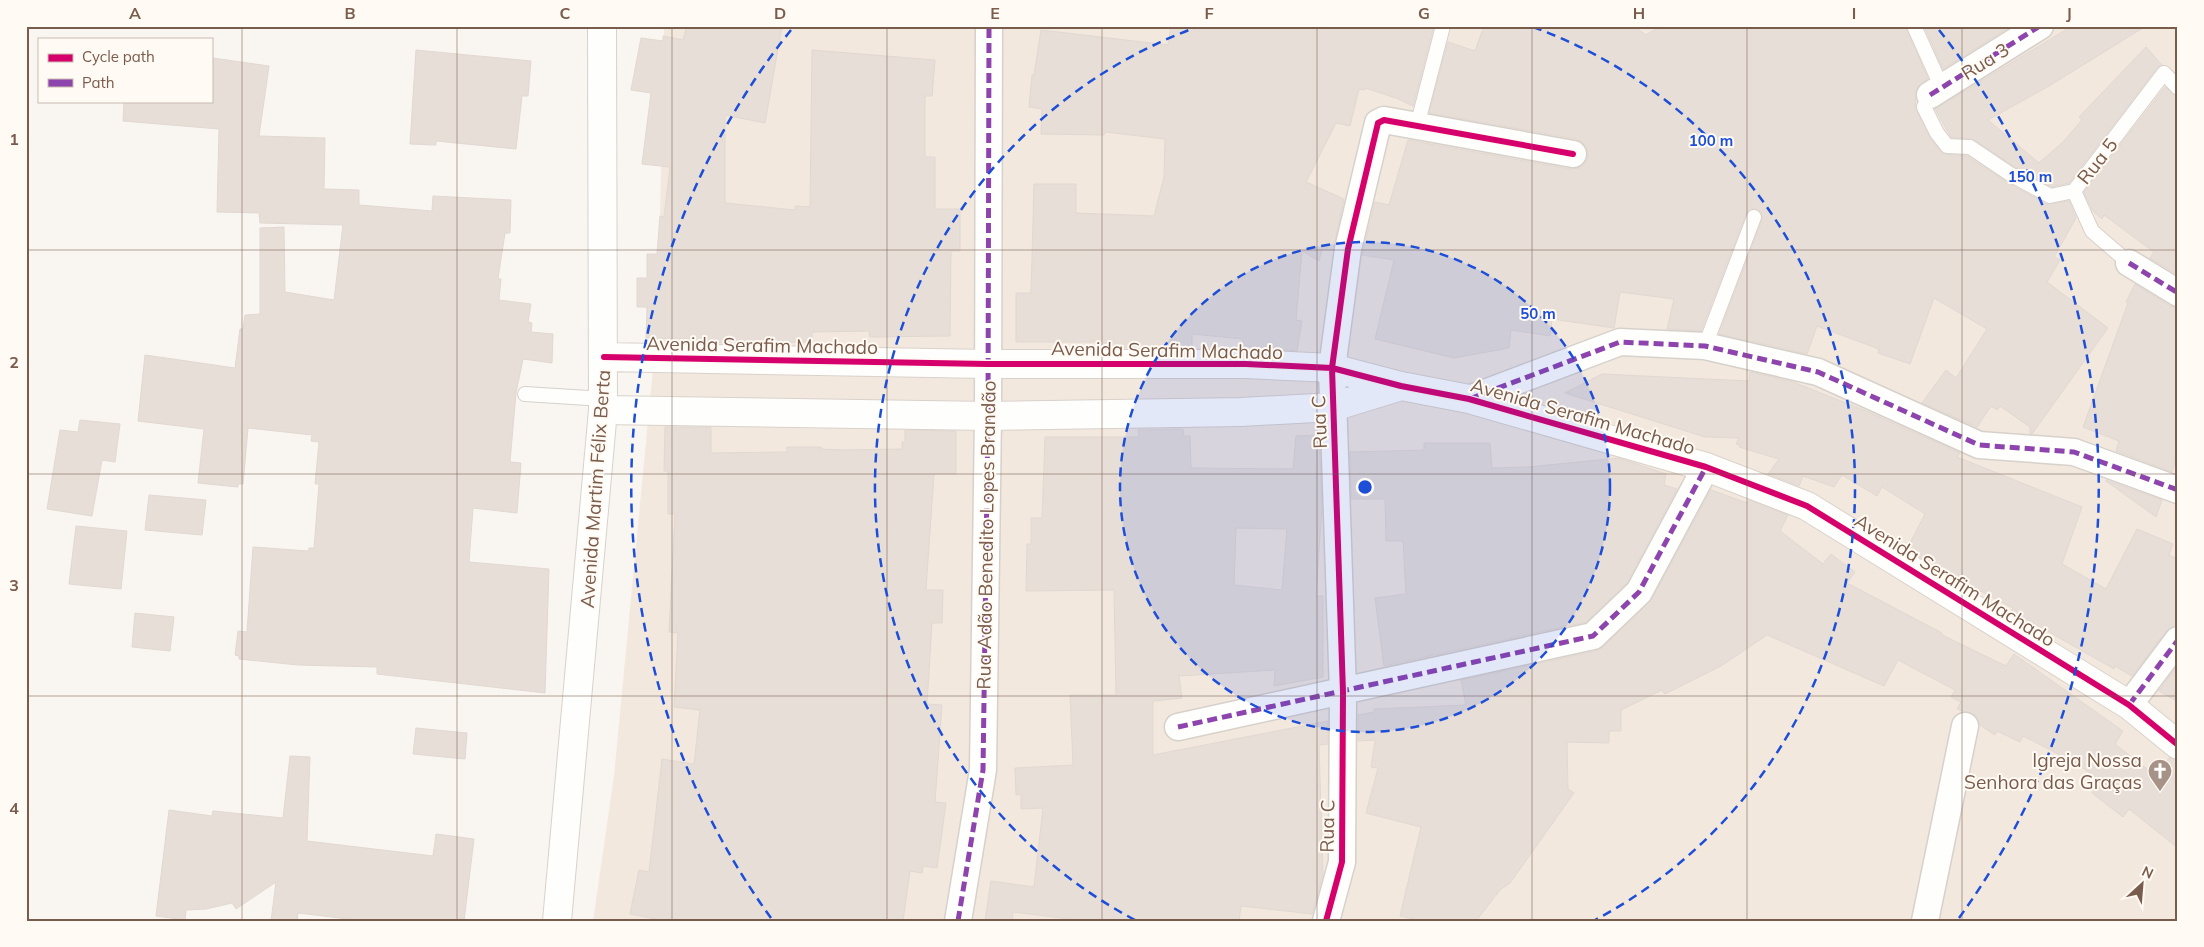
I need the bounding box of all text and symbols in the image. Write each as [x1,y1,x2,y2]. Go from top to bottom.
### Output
text: A [129,3,141,23]
text: B [344,3,356,23]
text: C [560,3,571,23]
text: D [774,3,786,23]
text: E [990,3,1000,23]
text: F [1204,3,1214,23]
text: G [1418,3,1430,23]
text: H [1633,3,1645,23]
text: I [1852,3,1856,23]
text: J [2066,3,2072,23]
street label: Rua 3 [1957,37,2013,85]
legend [38,38,212,102]
text: Cycle path [82,47,155,66]
text: Path [82,73,114,92]
text: 1 [9,129,19,149]
text: 100 m [1689,131,1733,150]
street label: Rua 5 [2072,133,2122,189]
text: 150 m [2008,167,2052,186]
text: 50 m [1520,304,1556,323]
street label: Avenida Serafim Machado [646,331,878,359]
street label: Avenida Serafim Machado [1051,336,1283,364]
text: 2 [9,352,19,372]
street label: Avenida Martim Félix Berta [575,369,615,609]
street label: Avenida Serafim Machado [1468,372,1698,460]
street label: Rua Adão Benedito Lopes Brandão [971,380,1001,690]
street label: Rua C [1306,395,1332,449]
centre of rings [1356,478,1374,496]
street label: Avenida Serafim Machado [1850,508,2060,652]
text: 3 [9,575,19,595]
place label: Igreja Nossa Senhora das Graças [1964,748,2142,794]
church icon: Igreja Nossa Senhora das Graças [2147,758,2173,792]
text: 4 [9,798,19,818]
street label: Rua C [1315,799,1339,853]
north arrow [2116,860,2166,910]
text: N [2139,862,2156,883]

